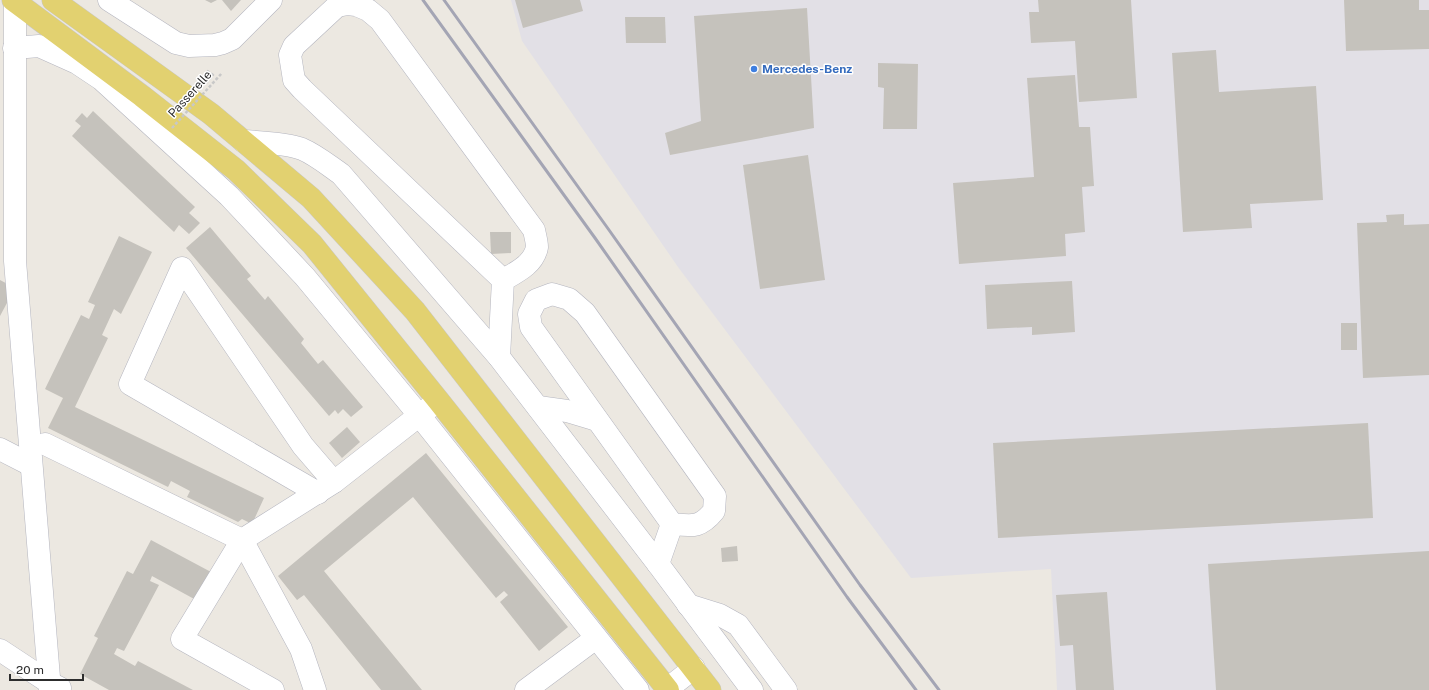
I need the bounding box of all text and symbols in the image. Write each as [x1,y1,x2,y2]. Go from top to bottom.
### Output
place label: Mercedes-Benz [762,62,852,76]
marker: Mercedes-Benz [749,64,759,74]
street label: Passerelle [165,68,215,120]
scale bar [10,656,83,682]
text: 20 m [16,663,44,677]

